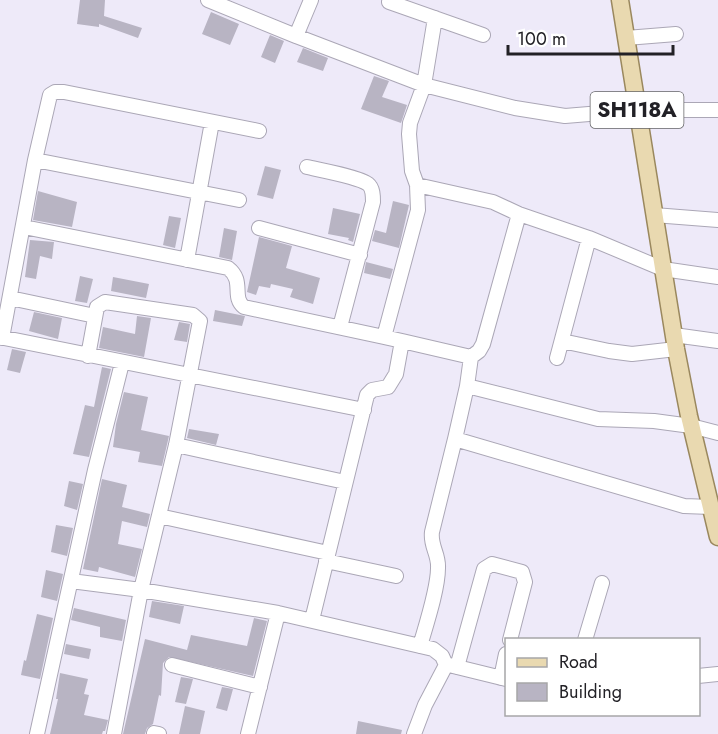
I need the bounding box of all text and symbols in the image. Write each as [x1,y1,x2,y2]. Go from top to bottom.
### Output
scale bar [508,18,673,56]
text: 100 m [517,26,566,52]
road number: SH118A [590,92,684,128]
legend [505,638,700,716]
text: Road [559,649,598,675]
text: Building [559,679,622,705]

